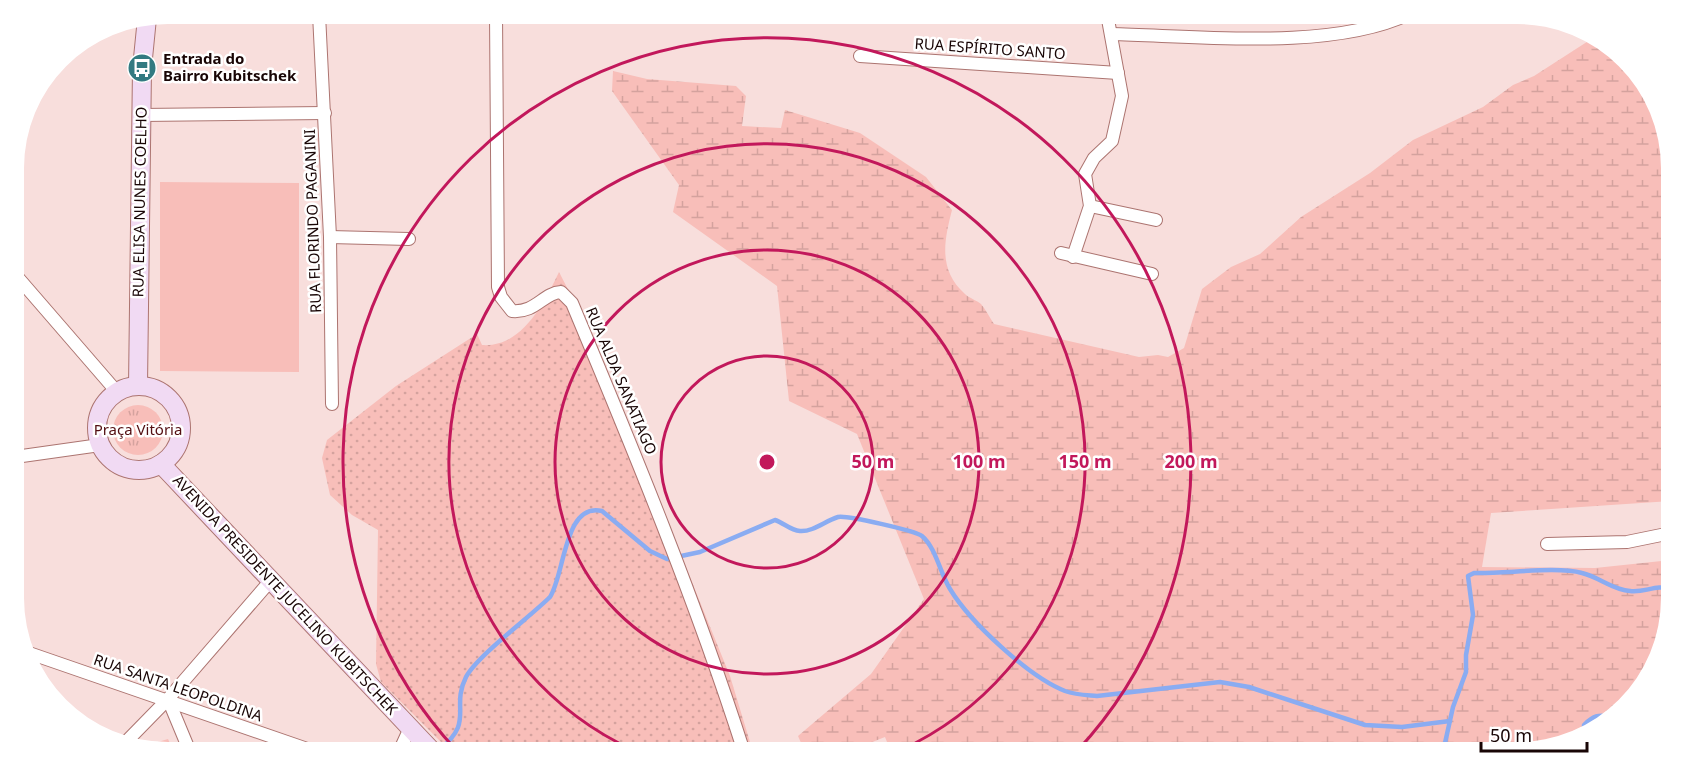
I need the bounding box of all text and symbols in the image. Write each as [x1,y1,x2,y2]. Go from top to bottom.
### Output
street label: RUA ESPÍRITO SANTO [914,33,1066,63]
place label: Entrada do Bairro Kubitschek [163,48,297,85]
bus stop icon: Entrada do Bairro Kubitschek [126,52,158,84]
street label: RUA ELISA NUNES COELHO [127,106,151,298]
street label: RUA FLORINDO PAGANINI [299,129,325,313]
street label: RUA ALDA SANATIAGO [582,304,662,457]
park label: Praça Vitória [94,419,182,439]
text: 50 m [852,449,894,473]
text: 100 m [952,449,1006,473]
text: 150 m [1058,449,1112,473]
text: 200 m [1164,449,1218,473]
centre of rings [757,452,777,472]
street label: AVENIDA PRESIDENTE JUCELINO KUBITSCHEK [169,470,403,719]
street label: RUA SANTA LEOPOLDINA [91,649,266,725]
scale bar [1481,715,1588,753]
text: 50 m [1490,723,1532,747]

